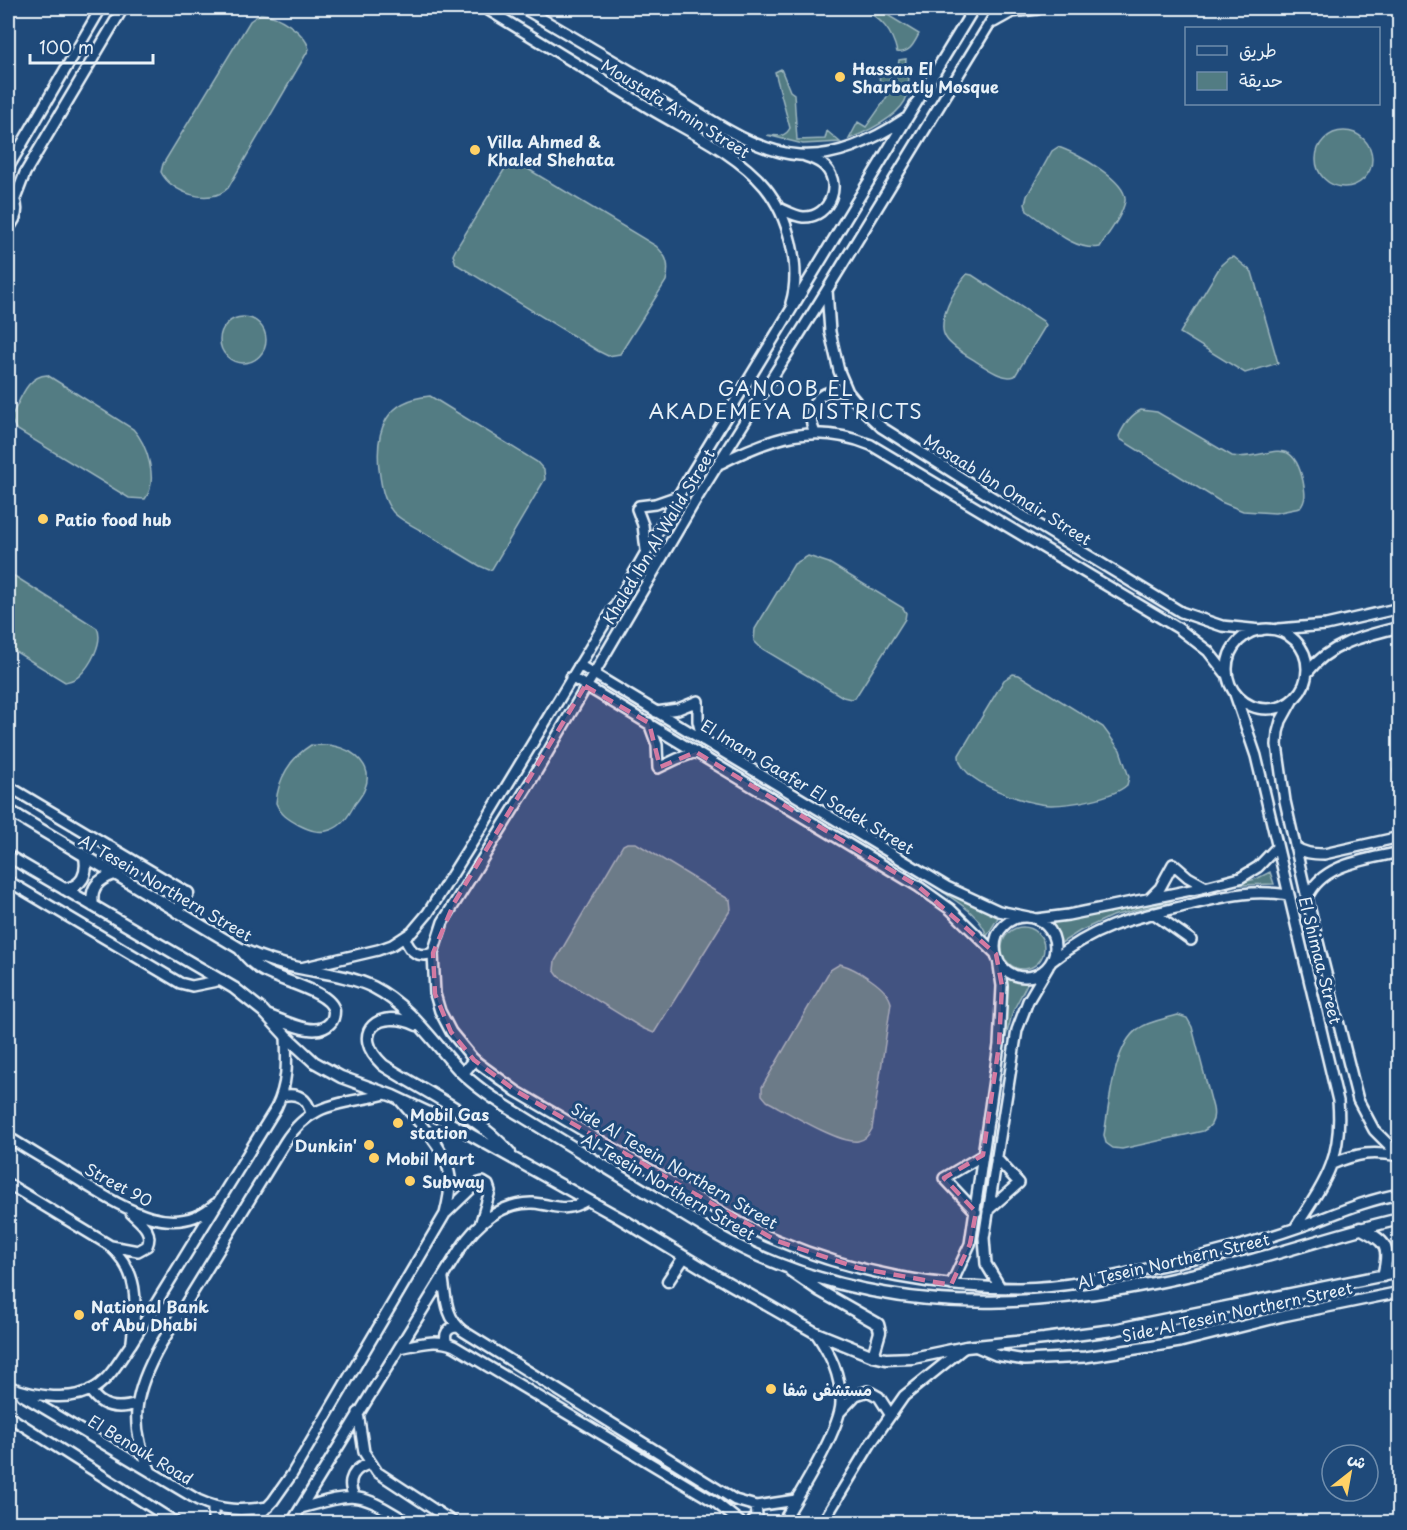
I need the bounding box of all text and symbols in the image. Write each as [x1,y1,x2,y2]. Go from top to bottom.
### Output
scale bar [30,27,153,65]
legend [1185,27,1380,105]
text: 100 m [39,33,94,60]
text: طريق [1239,36,1277,63]
street label: Moustafa Amin Street [597,52,755,164]
place label: Hassan El Sharbatly Mosque [852,56,999,98]
text: حديقة [1239,66,1283,93]
marker: Hassan El Sharbatly Mosque [833,70,847,84]
place label: Villa Ahmed & Khaled Shehata [487,129,615,171]
marker: Villa Ahmed & Khaled Shehata [468,143,482,157]
district label: GANOOB EL AKADEMEYA DISTRICTS [649,373,923,426]
street label: Mosaab Ibn Omair Street [920,428,1097,551]
street label: Khaled Ibn Al Walid Street [596,443,720,628]
place label: Patio food hub [55,507,172,531]
marker: Patio food hub [36,512,50,526]
street label: El Imam Gaafer El Sadek Street [697,713,920,860]
street label: Al Tesein Northern Street [75,827,258,947]
street label: El Shimaa Street [1294,894,1349,1027]
street label: Side Al Tesein Northern Street [568,1098,782,1232]
place label: Mobil Gas station [410,1102,490,1144]
marker: Mobil Gas station [391,1116,405,1130]
street label: Al Tesein Northern Street [578,1128,760,1244]
place label: Dunkin' [295,1133,357,1157]
marker: Dunkin' [362,1138,376,1152]
place label: Mobil Mart [386,1146,475,1170]
marker: Mobil Mart [367,1151,381,1165]
street label: Street 90 [81,1156,157,1212]
place label: Subway [422,1169,485,1193]
marker: Subway [403,1174,417,1188]
street label: Al Tesein Northern Street [1074,1226,1272,1294]
street label: Side Al Tesein Northern Street [1120,1275,1355,1347]
place label: National Bank of Abu Dhabi [91,1294,209,1336]
marker: National Bank of Abu Dhabi [72,1308,86,1322]
place label: مستشفى شفا [783,1377,872,1401]
marker: مستشفى شفا [764,1382,778,1396]
street label: El Benouk Road [84,1408,198,1490]
north arrow [1320,1443,1380,1503]
text: ش [1345,1444,1372,1474]

